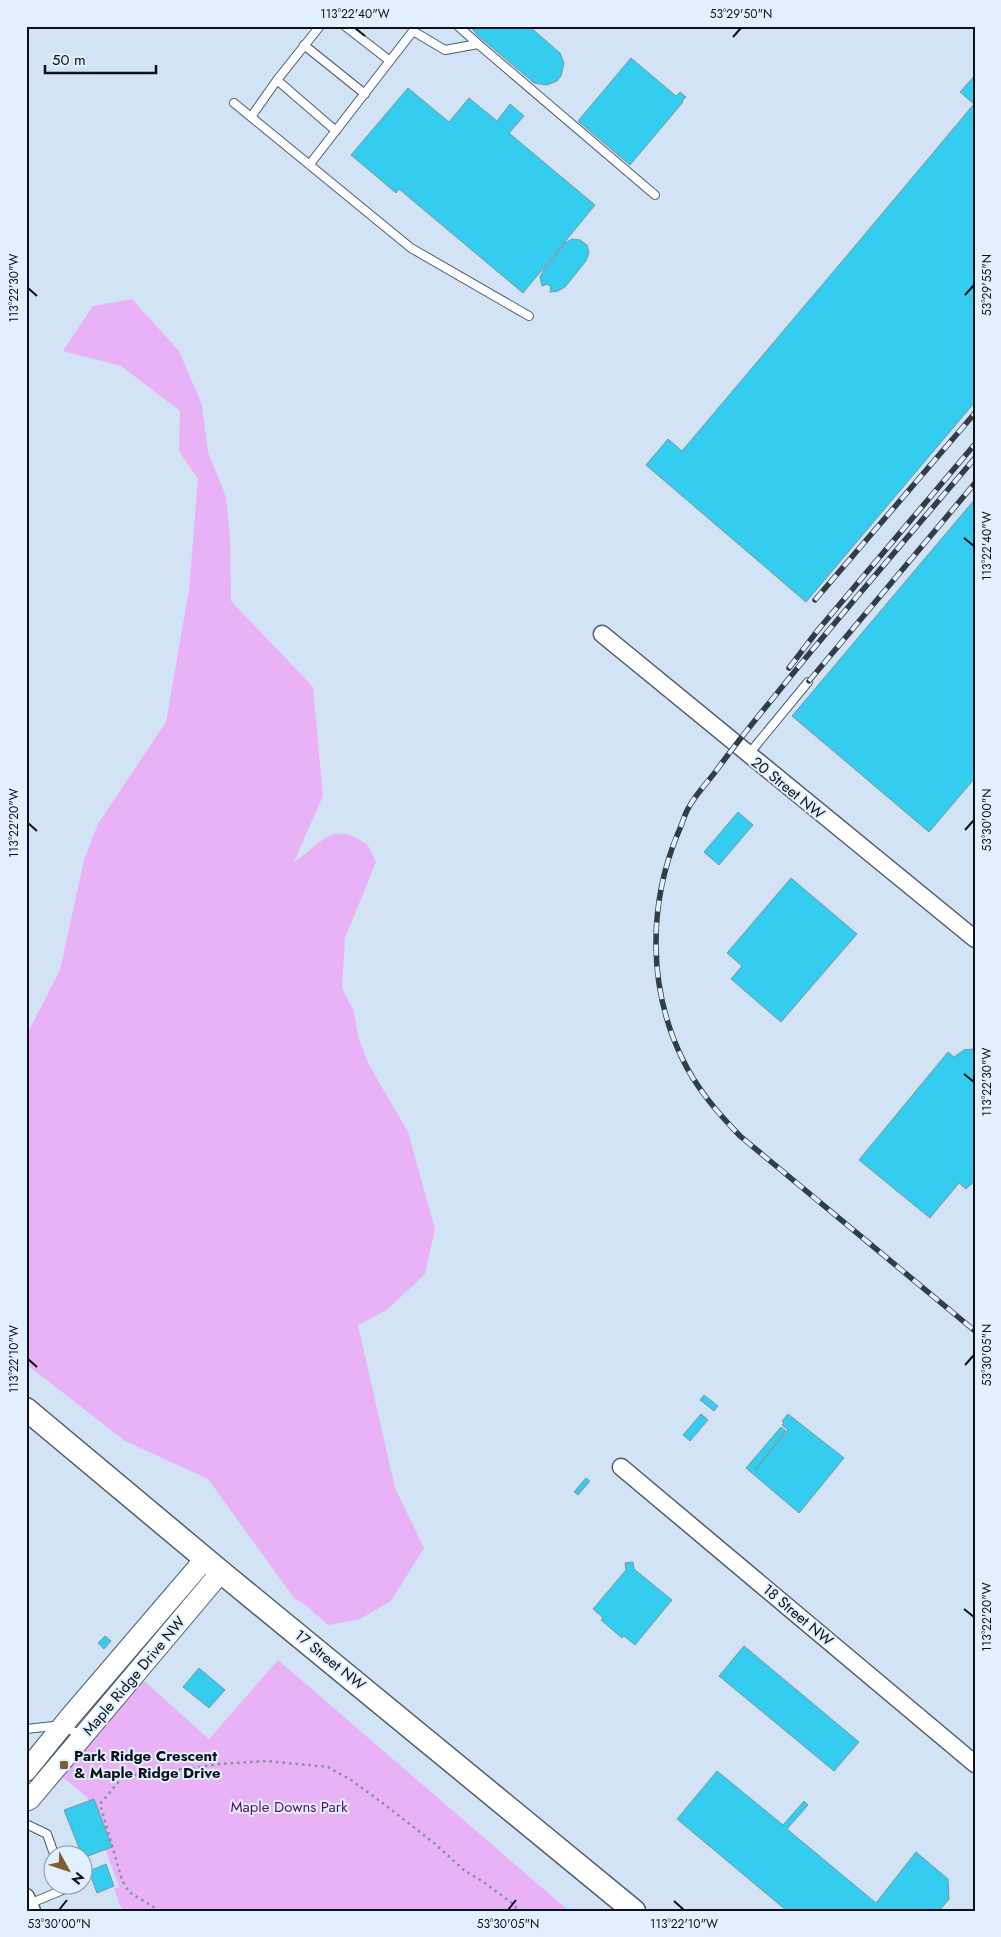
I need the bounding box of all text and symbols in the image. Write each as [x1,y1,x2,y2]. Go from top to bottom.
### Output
text: 113°22'40"W [320,5,390,23]
text: 53°29'50"N [710,5,772,23]
scale bar [45,42,156,74]
text: 50 m [52,49,86,71]
text: 113°22'30"W [5,253,23,322]
text: 53°29'55"N [978,254,996,316]
text: 113°22'40"W [978,511,996,581]
street label: 20 Street NW [747,752,830,825]
text: 113°22'20"W [5,788,23,858]
text: 53°30'00"N [978,788,996,852]
text: 113°22'30"W [978,1047,996,1116]
text: 53°30'05"N [978,1324,996,1386]
text: 113°22'10"W [5,1325,23,1393]
street label: 18 Street NW [758,1579,838,1651]
text: 113°22'20"W [978,1582,996,1652]
street label: Maple Ridge Drive NW [78,1612,191,1740]
street label: 17 Street NW [290,1624,370,1696]
place label: Park Ridge Crescent & Maple Ridge Drive [74,1745,221,1784]
marker: Park Ridge Crescent & Maple Ridge Drive [58,1759,70,1771]
park label: Maple Downs Park [230,1796,348,1818]
north arrow [42,1844,92,1894]
text: N [67,1868,89,1889]
text: 53°30'00"N [27,1915,91,1933]
text: 53°30'05"N [477,1915,539,1933]
text: 113°22'10"W [650,1915,718,1933]

